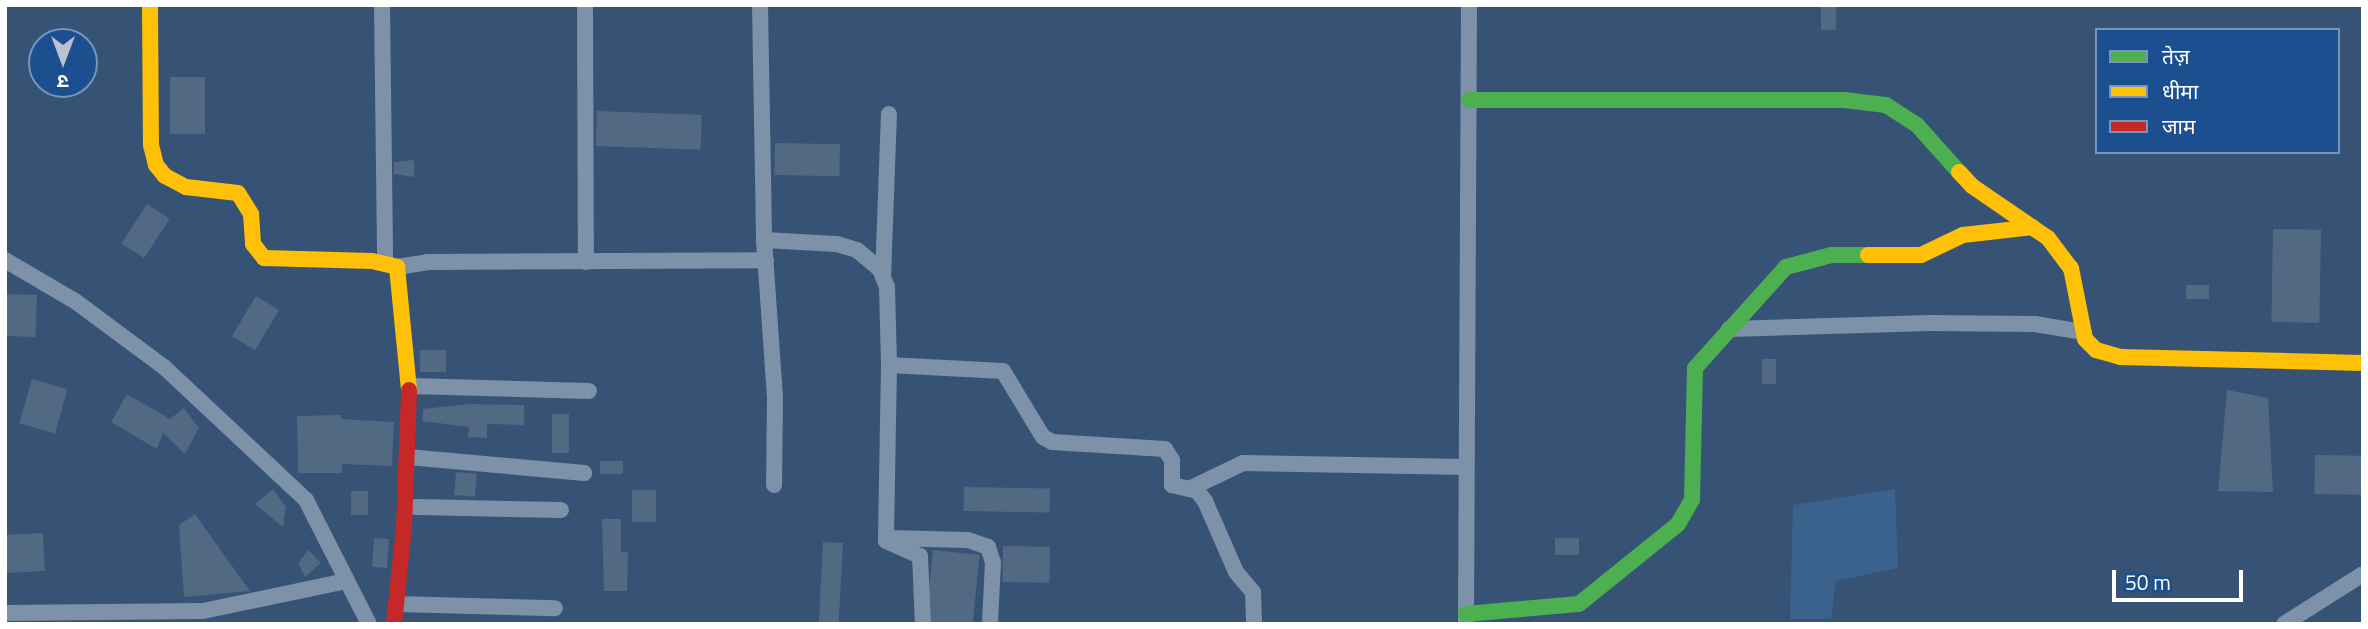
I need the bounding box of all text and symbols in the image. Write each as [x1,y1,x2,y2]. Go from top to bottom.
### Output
north arrow [28,28,98,98]
legend [2095,28,2340,154]
text: तेज़ [2162,40,2190,72]
text: उ [57,68,69,97]
text: धीमा [2162,75,2198,107]
text: जाम [2162,110,2196,142]
scale bar [2116,556,2247,600]
text: 50 m [2125,566,2171,598]

